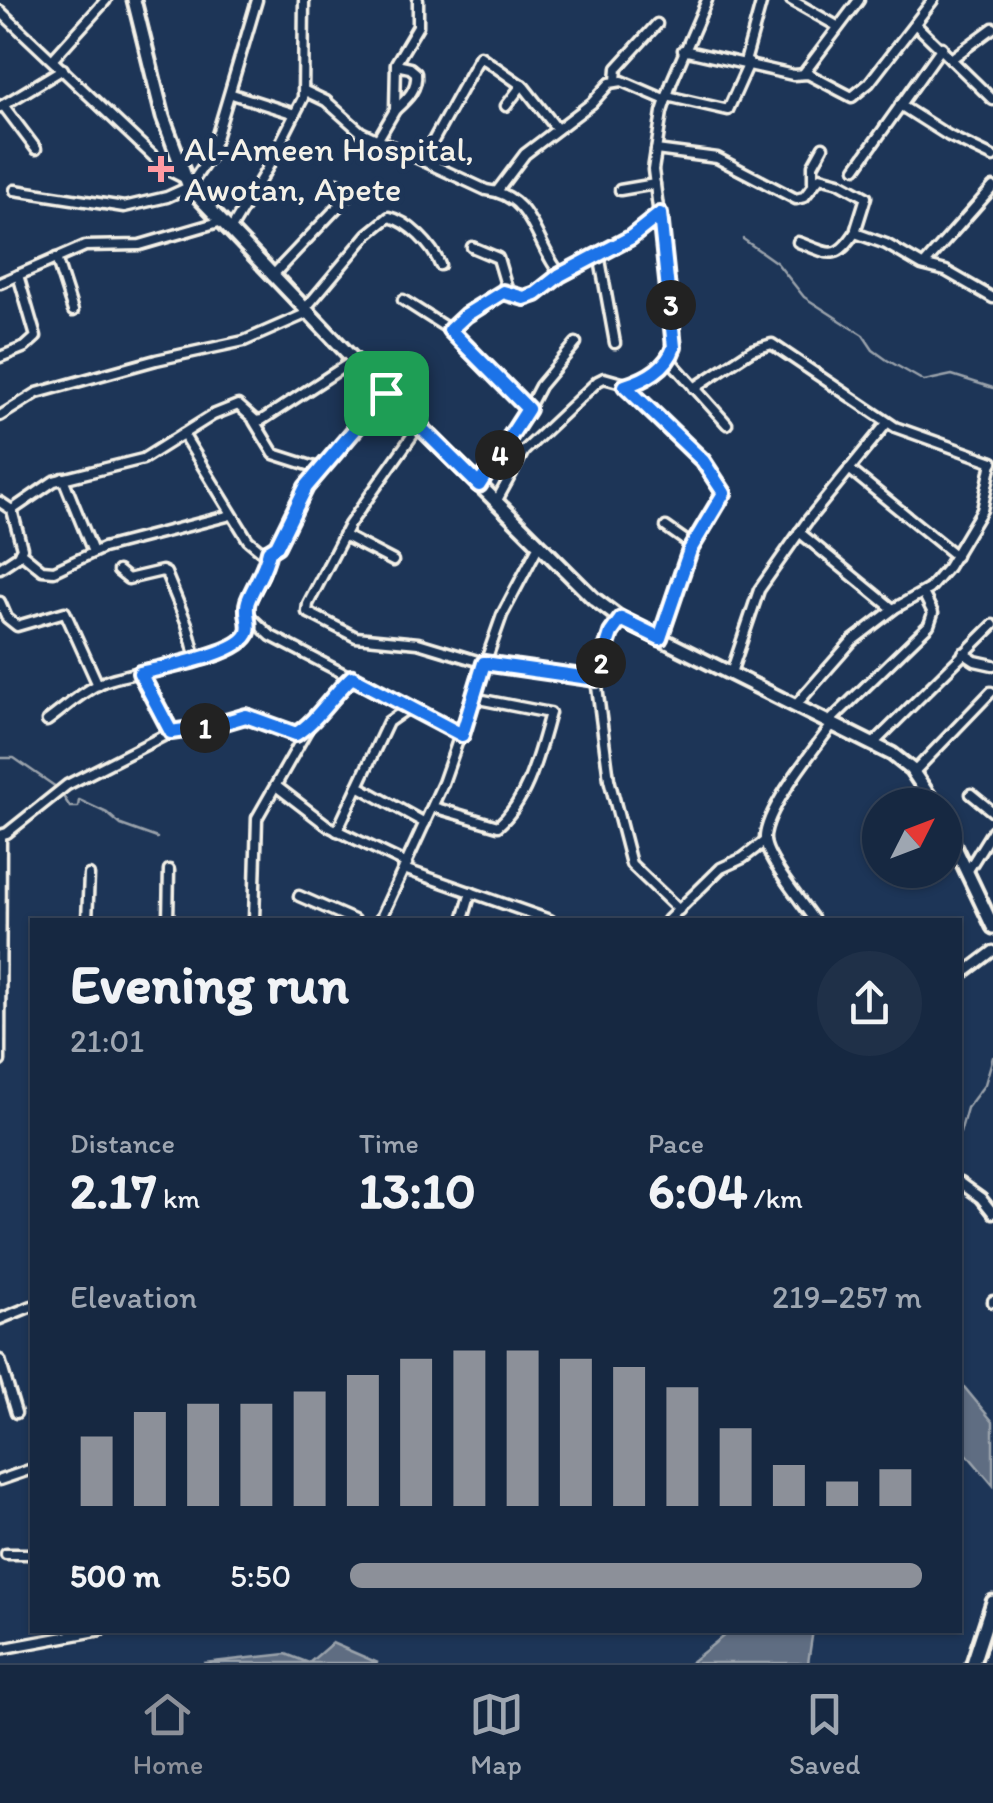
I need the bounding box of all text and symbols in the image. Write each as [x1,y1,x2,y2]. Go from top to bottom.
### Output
place label: Al-Ameen Hospital, Awotan, Apete [184,128,474,210]
marker: Al-Ameen Hospital, Awotan, Apete [148,156,174,182]
pin: 3 [646,280,696,330]
text: 3 [663,288,679,322]
pin [344,351,429,436]
icon: arrive [359,366,414,421]
pin: 4 [475,430,525,480]
text: 4 [492,438,508,472]
pin: 2 [576,638,626,688]
text: 2 [594,646,608,680]
pin: 1 [180,703,230,753]
text: 1 [199,711,212,745]
north arrow [862,788,962,888]
map controls [862,788,962,888]
text: Evening run [70,951,349,1017]
button: share [817,951,922,1056]
text: 21:01 [70,1022,144,1060]
text: Distance [70,1126,175,1160]
text: Time [359,1126,419,1160]
text: Pace [648,1126,704,1160]
text: 2.17 [70,1160,157,1221]
text: 13:10 [359,1160,476,1221]
text: 6:04 [648,1160,748,1221]
text: km [157,1181,200,1215]
text: /km [748,1181,803,1215]
text: Elevation [70,1278,197,1316]
text: 219–257 m [772,1278,922,1316]
text: 500 m [70,1557,160,1595]
text: 5:50 [230,1557,291,1595]
tab: Home [133,1687,203,1781]
tab: Map [469,1687,524,1781]
tab: Saved [789,1687,860,1781]

